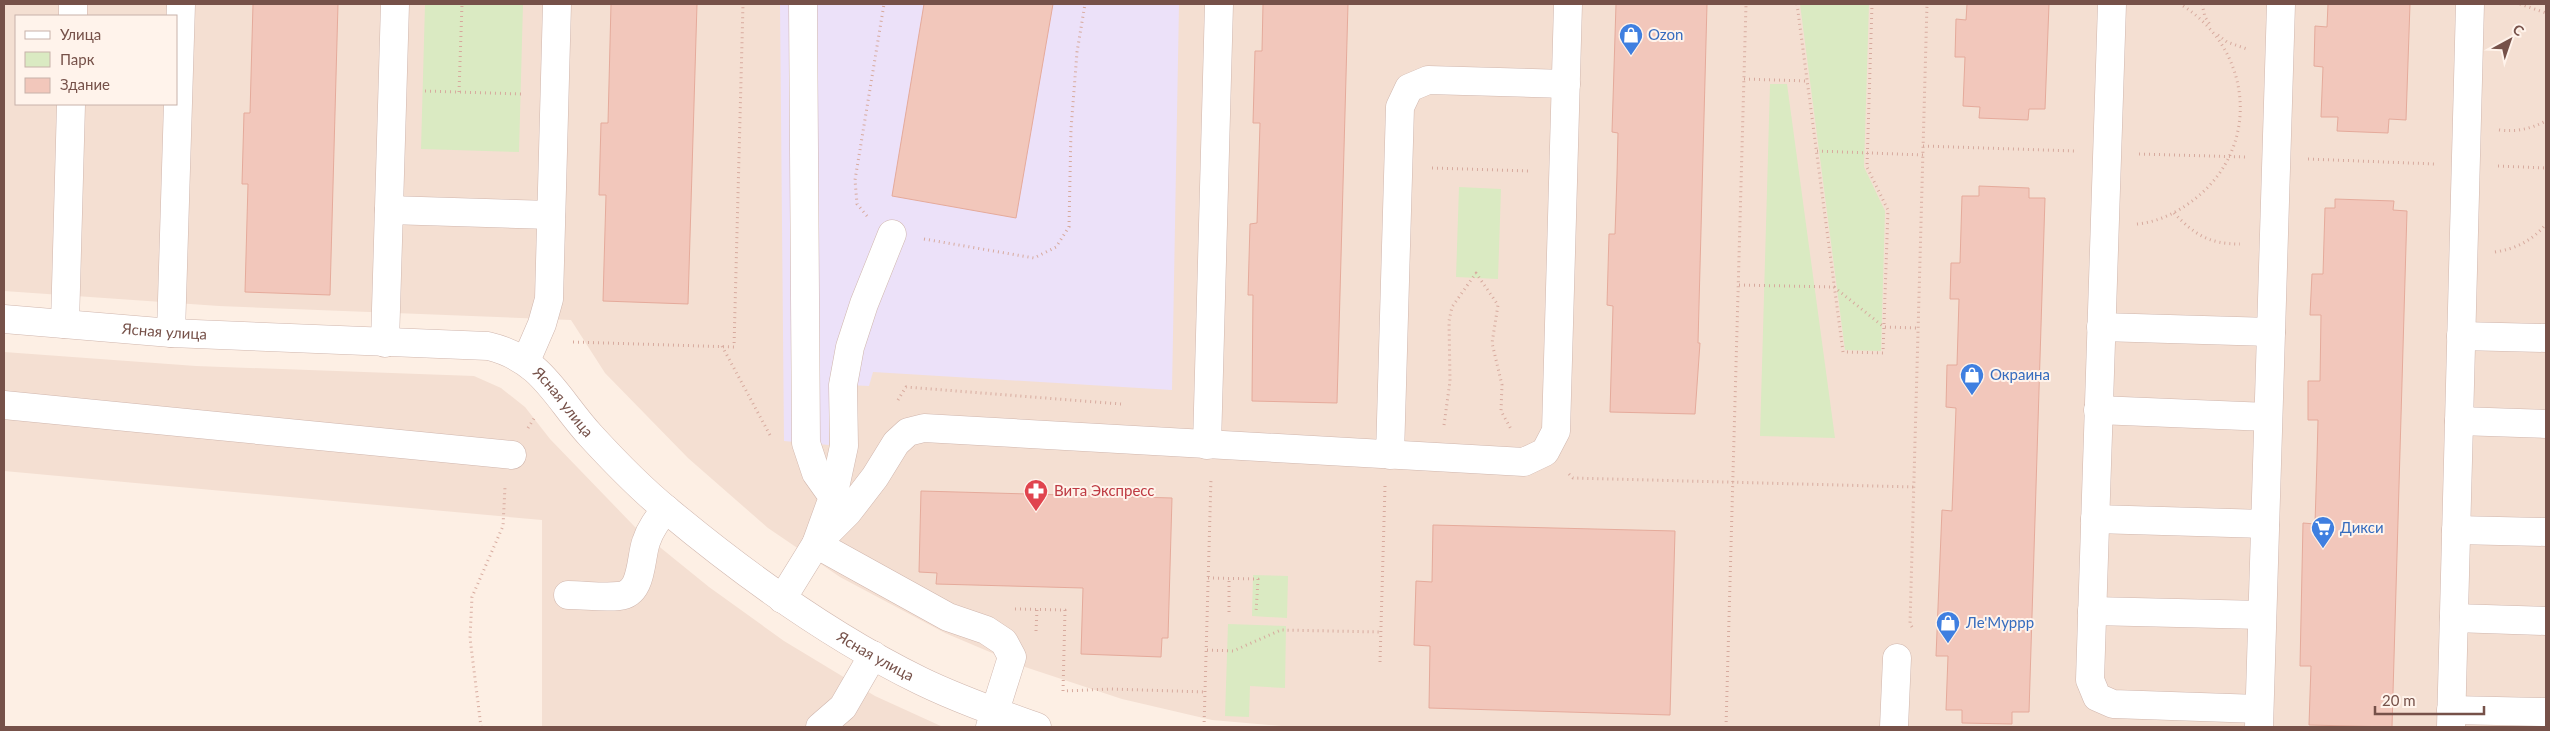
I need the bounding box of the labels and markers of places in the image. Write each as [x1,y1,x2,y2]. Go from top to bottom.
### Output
shop icon: Ozon [1618,22,1644,56]
place label: Ozon [1648,25,1683,43]
shop icon: Окраина [1959,362,1985,396]
place label: Окраина [1990,365,2050,383]
pharmacy icon: Вита Экспресс [1023,478,1049,512]
place label: Вита Экспресс [1054,481,1155,499]
supermarket icon: Дикси [2310,515,2336,549]
place label: Дикси [2340,518,2384,536]
shop icon: Ле'Муррр [1935,610,1961,644]
place label: Ле'Муррр [1965,613,2034,631]

